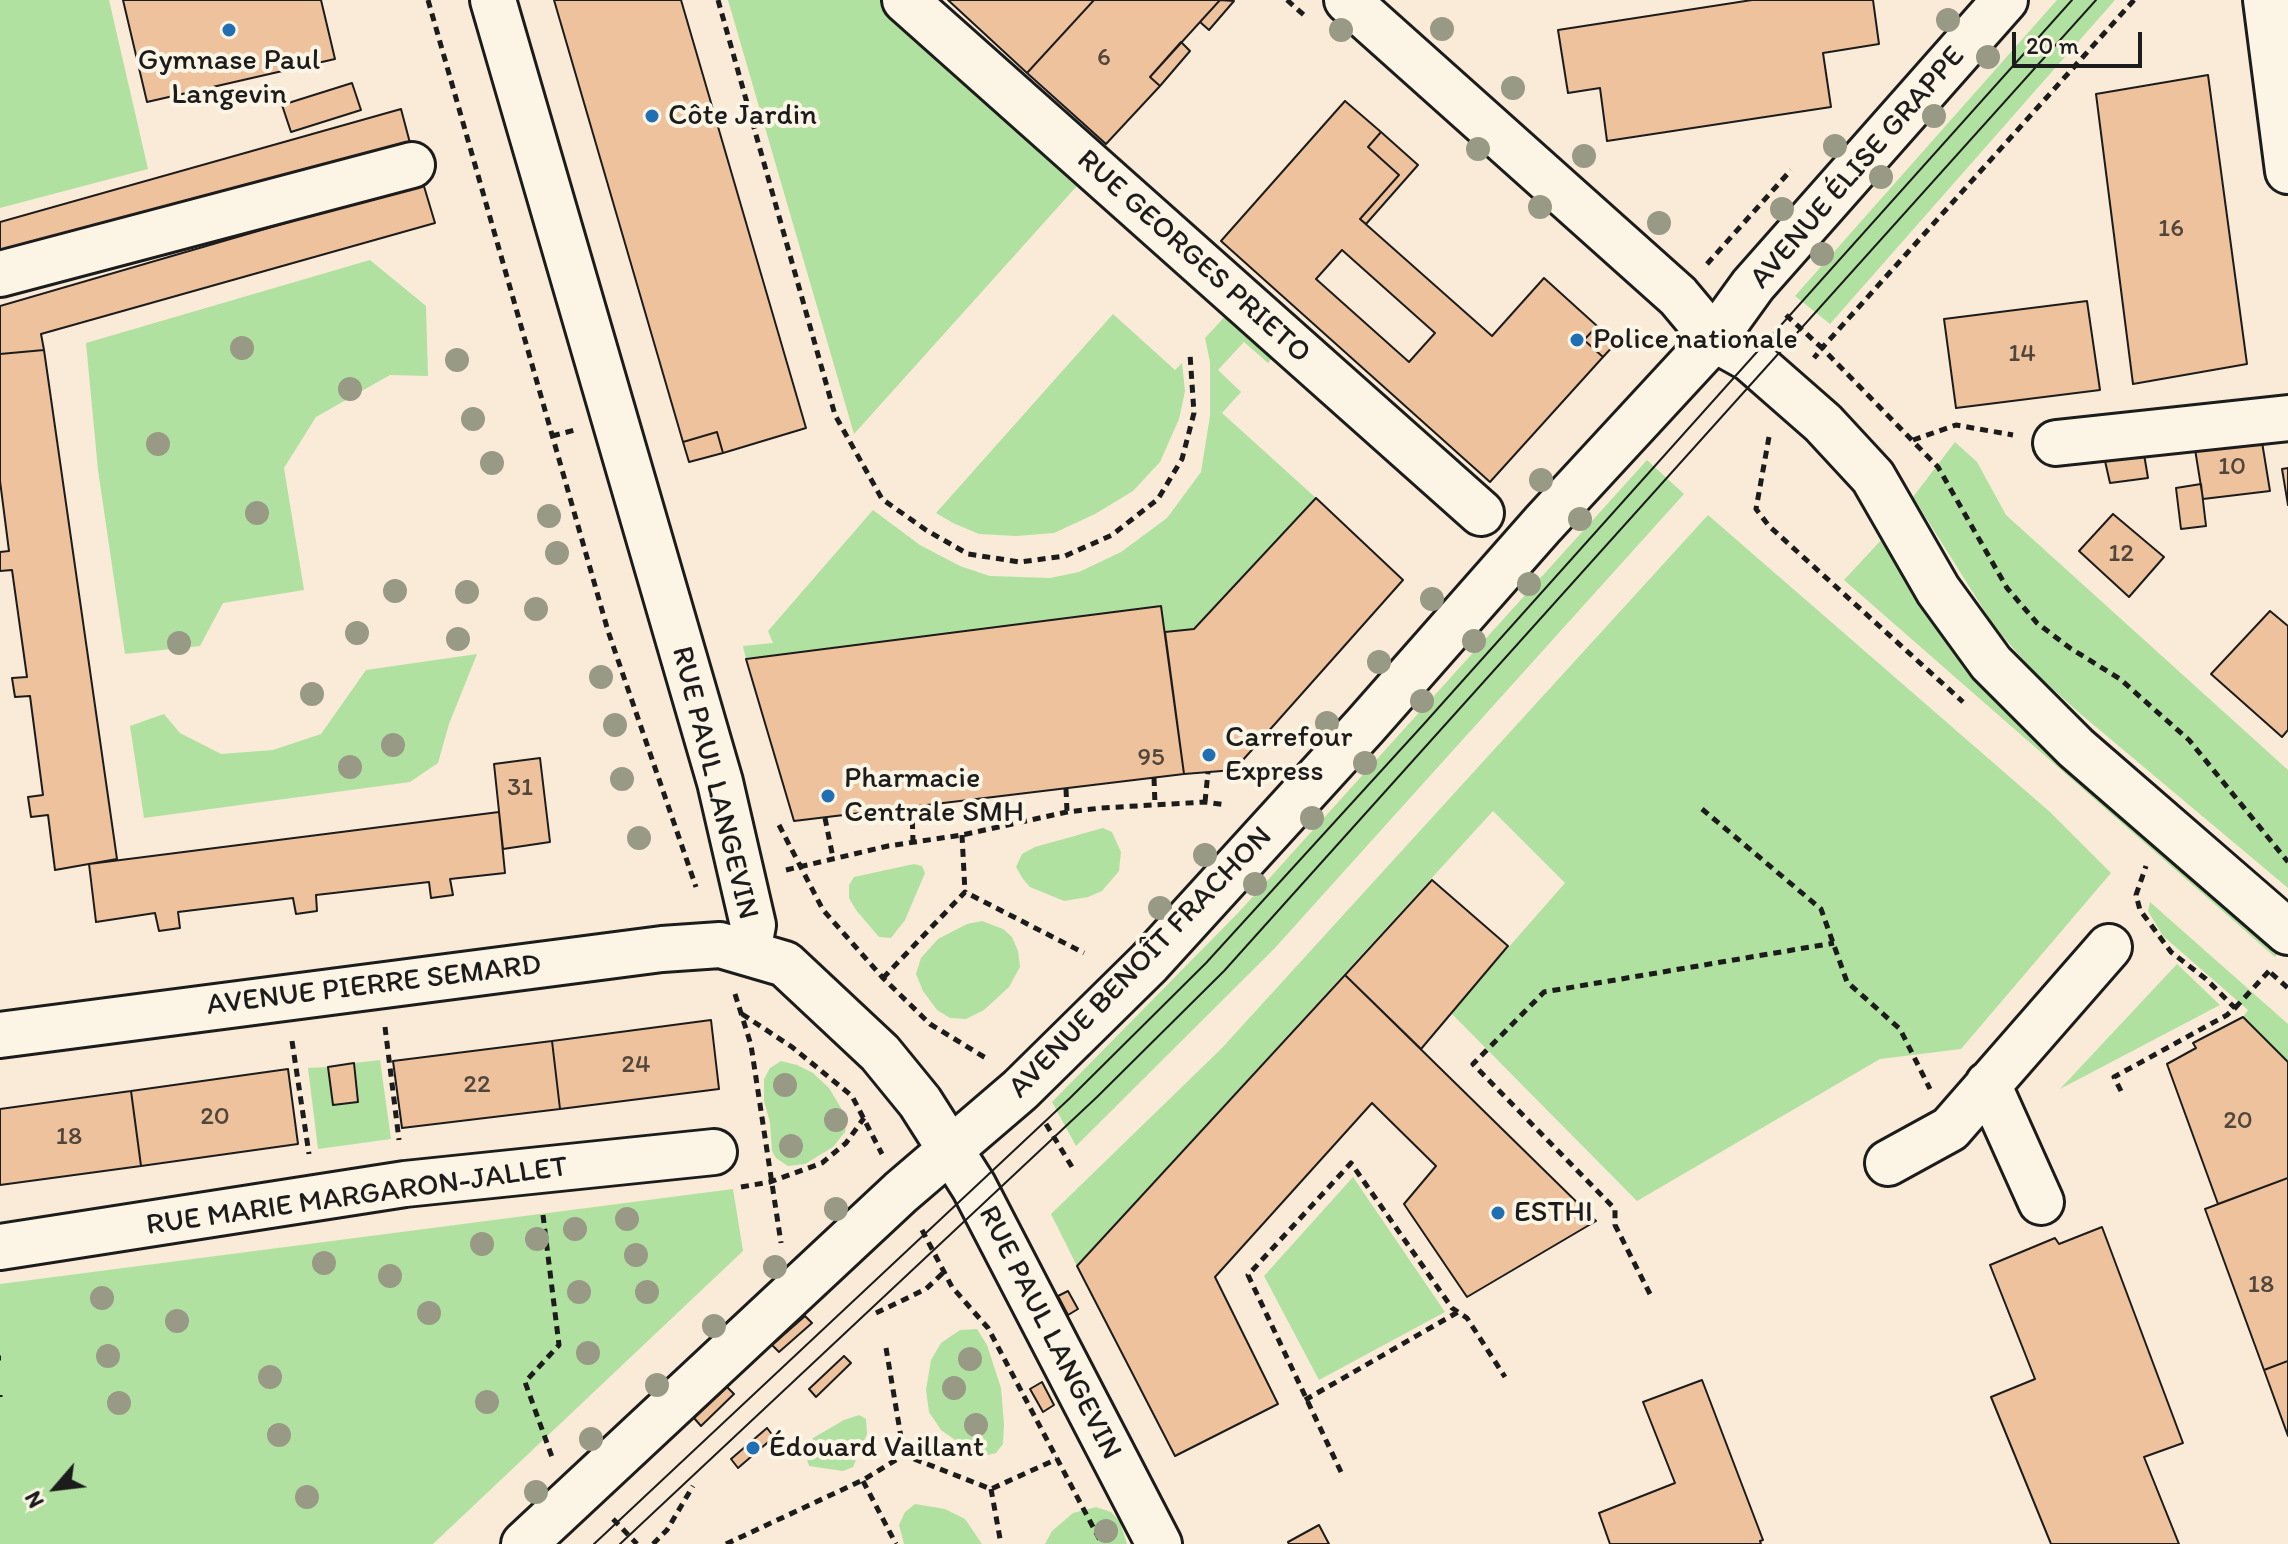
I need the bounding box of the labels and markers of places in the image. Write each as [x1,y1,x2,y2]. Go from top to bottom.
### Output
marker: Gymnase Paul Langevin [220,21,238,39]
place label: Gymnase Paul Langevin [138,43,320,114]
place label: Côte Jardin [668,98,817,134]
marker: Côte Jardin [643,107,661,125]
place label: Police nationale [1593,322,1798,358]
marker: Police nationale [1568,331,1586,349]
place label: Carrefour Express [1225,720,1352,790]
marker: Carrefour Express [1200,746,1218,764]
place label: Pharmacie Centrale SMH [844,761,1024,832]
marker: Pharmacie Centrale SMH [819,787,837,805]
place label: ESTHI [1514,1195,1593,1231]
marker: ESTHI [1489,1204,1507,1222]
place label: Édouard Vaillant [769,1430,984,1466]
marker: Édouard Vaillant [744,1439,762,1457]

